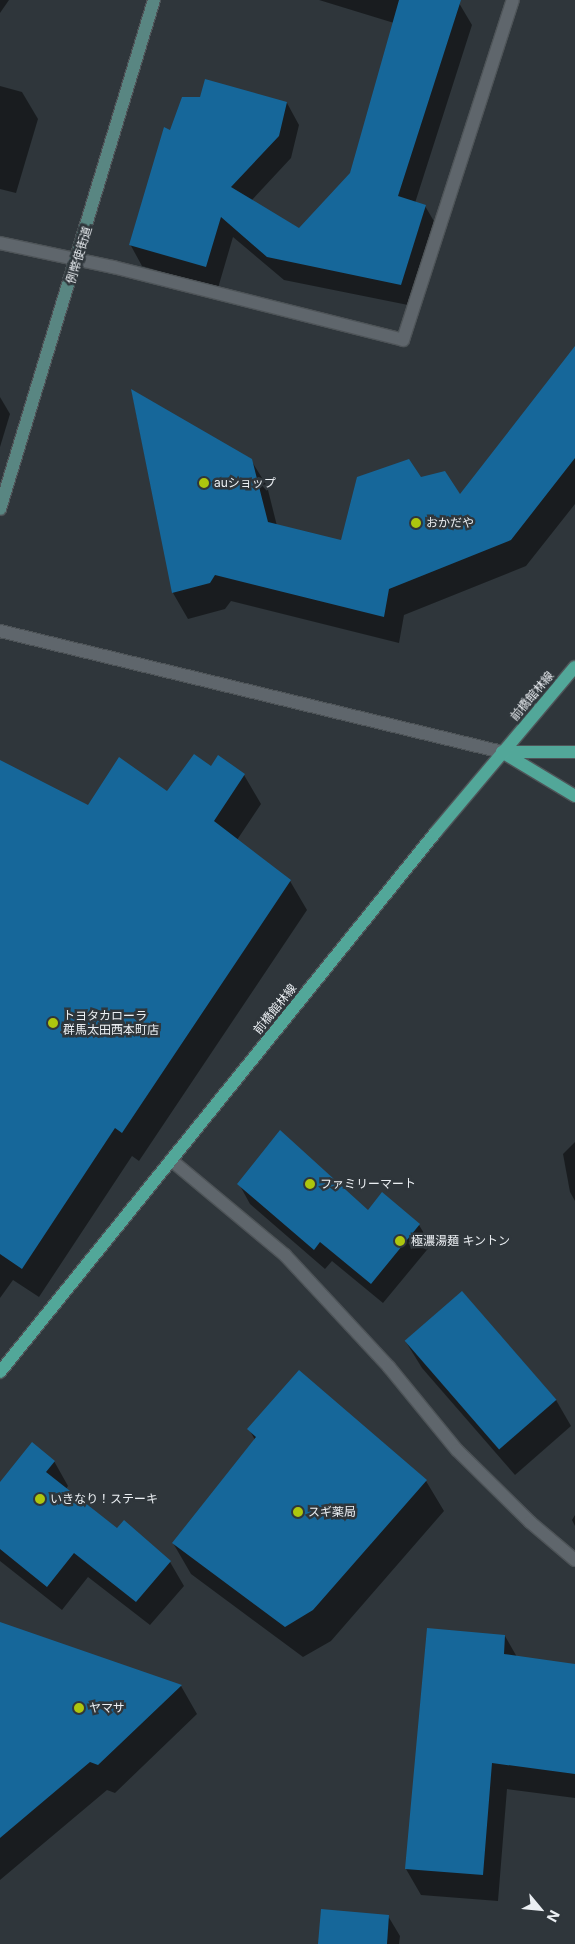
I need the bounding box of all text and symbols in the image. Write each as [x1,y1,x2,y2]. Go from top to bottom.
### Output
street label: 例幣使街道 [63,224,95,286]
place label: auショップ [214,476,276,490]
marker: auショップ [198,477,210,489]
place label: おかだや [426,516,474,530]
marker: おかだや [410,517,422,529]
street label: 前橋館林線 [507,668,557,724]
street label: 前橋館林線 [251,981,299,1037]
place label: トヨタカローラ 群馬太田西本町店 [63,1009,159,1037]
marker: トヨタカローラ 群馬太田西本町店 [47,1017,59,1029]
place label: ファミリーマート [320,1177,416,1191]
marker: ファミリーマート [304,1178,316,1190]
marker: 極濃湯麺 キントン [393,1234,407,1248]
place label: 極濃湯麺 キントン [411,1234,510,1248]
place label: いきなり！ステーキ [50,1492,158,1506]
marker: いきなり！ステーキ [34,1493,46,1505]
place label: スギ薬局 [308,1505,356,1519]
marker: スギ薬局 [292,1506,304,1518]
place label: ヤマサ [89,1701,125,1715]
marker: ヤマサ [73,1702,85,1714]
north arrow [515,1884,565,1934]
text: N [544,1908,564,1925]

